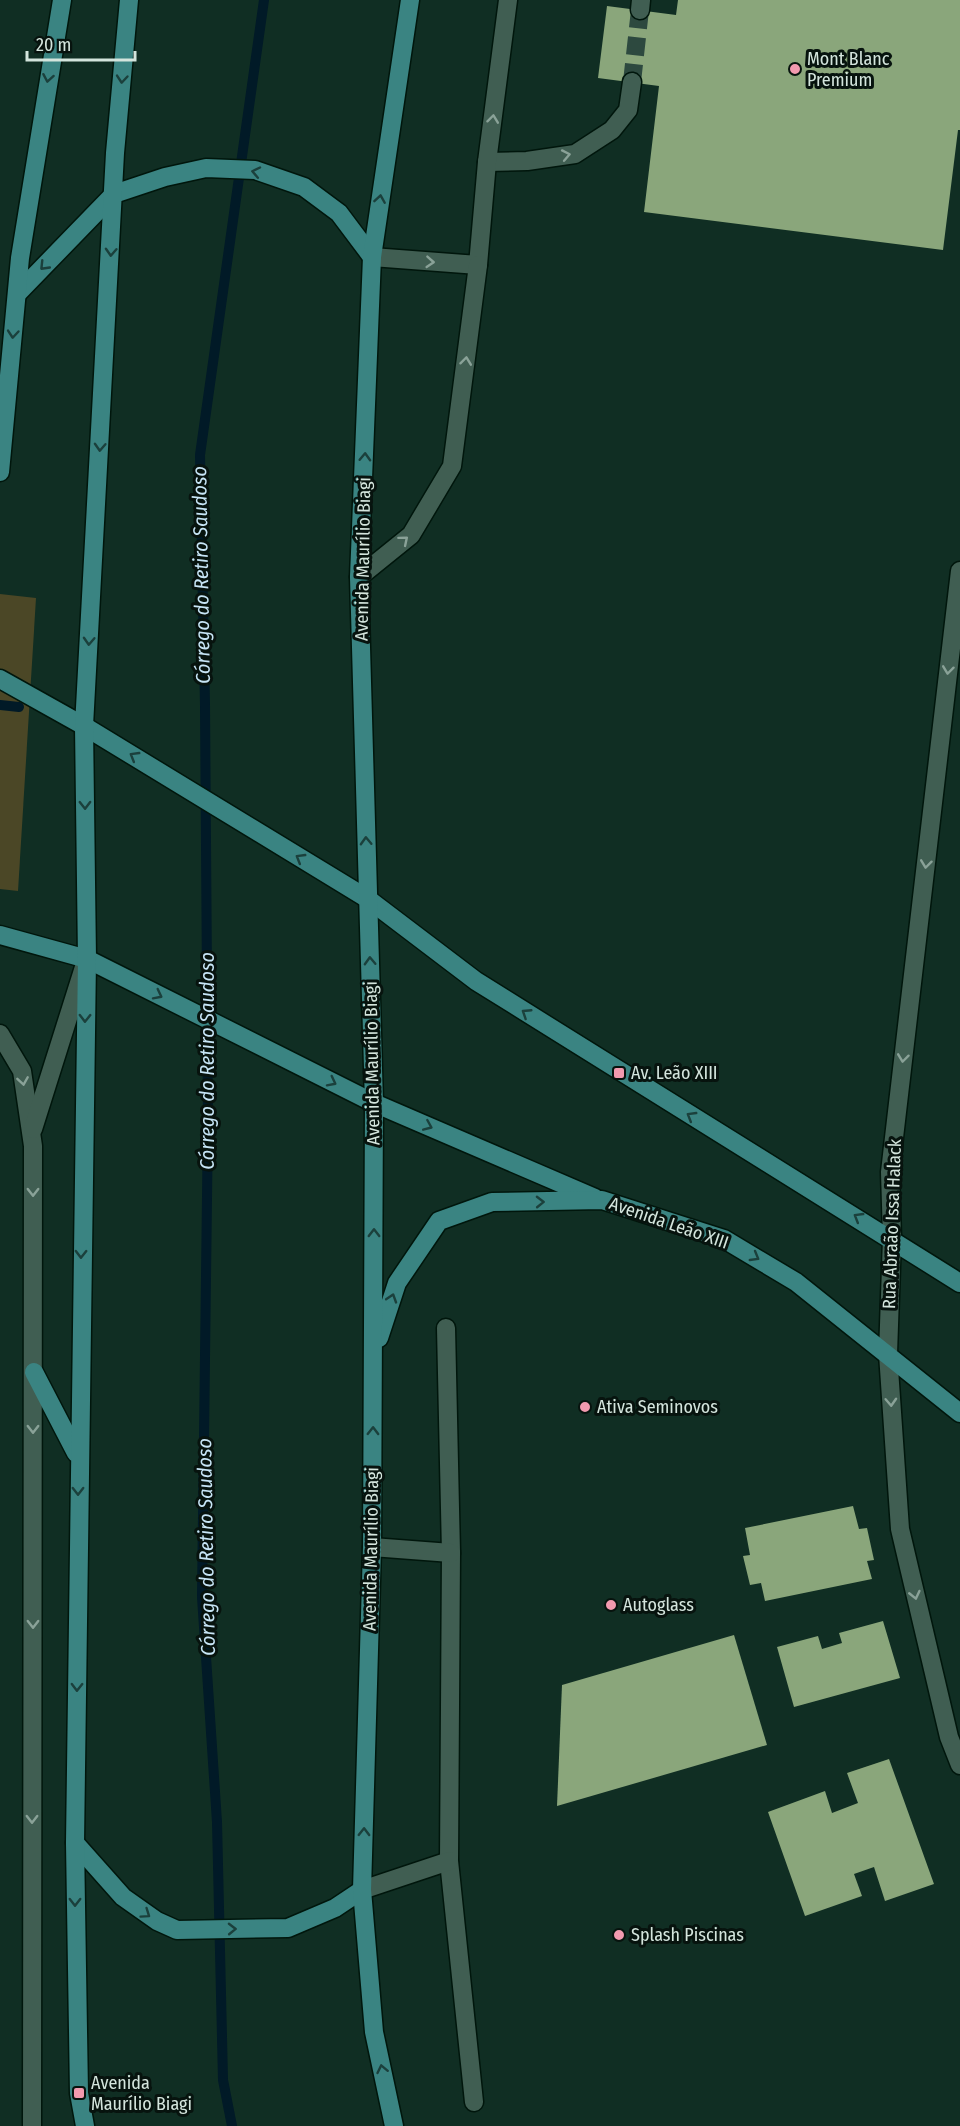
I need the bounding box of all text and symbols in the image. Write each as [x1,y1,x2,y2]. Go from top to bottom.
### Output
scale bar [27,24,135,62]
text: 20 m [36,34,71,56]
place label: Mont Blanc Premium [807,48,890,91]
marker: Mont Blanc Premium [788,62,802,76]
one-way arrow [42,73,55,83]
one-way arrow [116,75,129,84]
one-way arrow [486,115,499,124]
one-way arrow [561,149,571,162]
one-way arrow [251,166,261,179]
one-way arrow [374,194,386,204]
one-way arrow [105,248,118,257]
one-way arrow [425,255,434,268]
one-way arrow [41,258,52,269]
one-way arrow [7,329,20,338]
one-way arrow [460,356,472,365]
one-way arrow [93,442,106,451]
one-way arrow [359,453,372,462]
water label: Córrego do Retiro Saudoso [187,466,215,684]
street label: Avenida Maurílio Biagi [351,477,375,641]
one-way arrow [397,536,408,547]
one-way arrow [82,637,95,646]
one-way arrow [943,666,955,675]
one-way arrow [130,752,140,764]
one-way arrow [79,801,91,810]
one-way arrow [360,836,373,845]
one-way arrow [296,853,306,865]
one-way arrow [920,859,932,869]
water label: Córrego do Retiro Saudoso [195,952,219,1170]
one-way arrow [364,956,376,965]
street label: Avenida Maurílio Biagi [360,981,384,1145]
one-way arrow [151,987,162,999]
one-way arrow [521,1009,532,1020]
one-way arrow [79,1013,92,1022]
one-way arrow [897,1053,910,1062]
place label: Av. Leão XIII [631,1062,718,1084]
marker: Av. Leão XIII [612,1066,626,1080]
one-way arrow [326,1075,336,1086]
one-way arrow [17,1076,29,1086]
one-way arrow [687,1112,697,1123]
one-way arrow [422,1119,433,1131]
street label: Rua Abraão Issa Halack [878,1138,906,1309]
one-way arrow [27,1188,39,1197]
street label: Avenida Leão XIII [606,1192,732,1254]
one-way arrow [535,1195,544,1208]
one-way arrow [854,1213,864,1225]
one-way arrow [368,1228,380,1237]
one-way arrow [75,1250,87,1259]
one-way arrow [749,1250,759,1261]
one-way arrow [385,1293,397,1304]
place label: Ativa Seminovos [597,1396,718,1418]
one-way arrow [885,1397,898,1406]
marker: Ativa Seminovos [578,1400,592,1414]
one-way arrow [27,1425,39,1434]
one-way arrow [367,1426,379,1435]
water label: Córrego do Retiro Saudoso [192,1438,220,1656]
street label: Avenida Maurílio Biagi [359,1467,383,1631]
one-way arrow [72,1487,84,1496]
one-way arrow [908,1589,921,1599]
place label: Autoglass [623,1594,694,1616]
marker: Autoglass [604,1598,618,1612]
one-way arrow [27,1620,39,1629]
one-way arrow [70,1682,83,1691]
one-way arrow [26,1815,39,1824]
one-way arrow [357,1827,370,1836]
one-way arrow [69,1897,81,1906]
one-way arrow [139,1906,150,1917]
one-way arrow [228,1923,237,1935]
place label: Splash Piscinas [631,1924,744,1946]
marker: Splash Piscinas [612,1928,626,1942]
one-way arrow [376,2064,389,2074]
place label: Avenida Maurílio Biagi [91,2072,192,2115]
marker: Avenida Maurílio Biagi [72,2086,86,2100]

